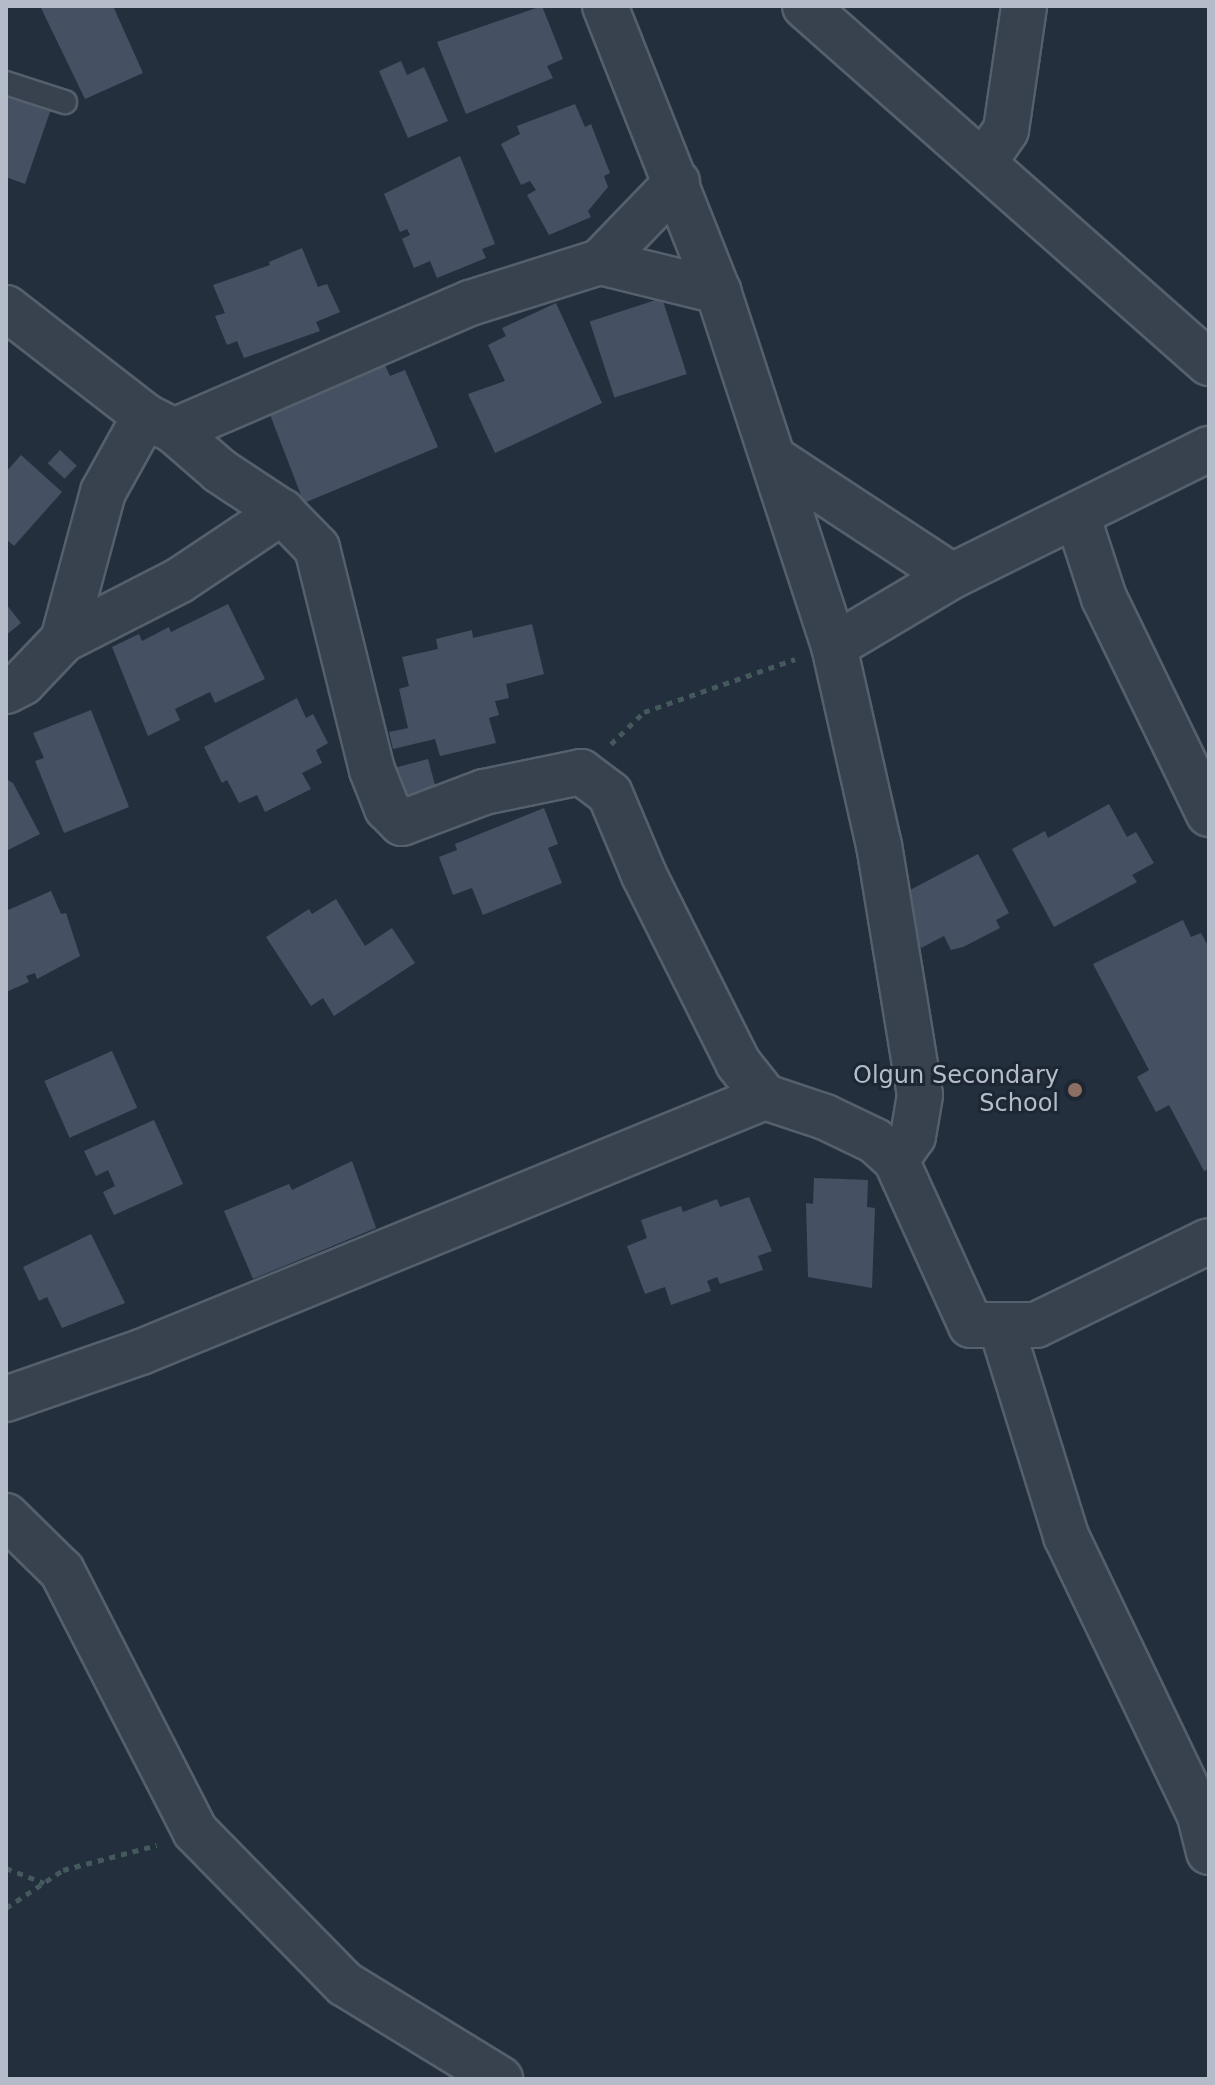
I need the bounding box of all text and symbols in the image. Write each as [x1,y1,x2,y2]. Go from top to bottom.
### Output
place label: Olgun Secondary School [853,1062,1059,1118]
marker: Olgun Secondary School [1066,1081,1084,1099]

